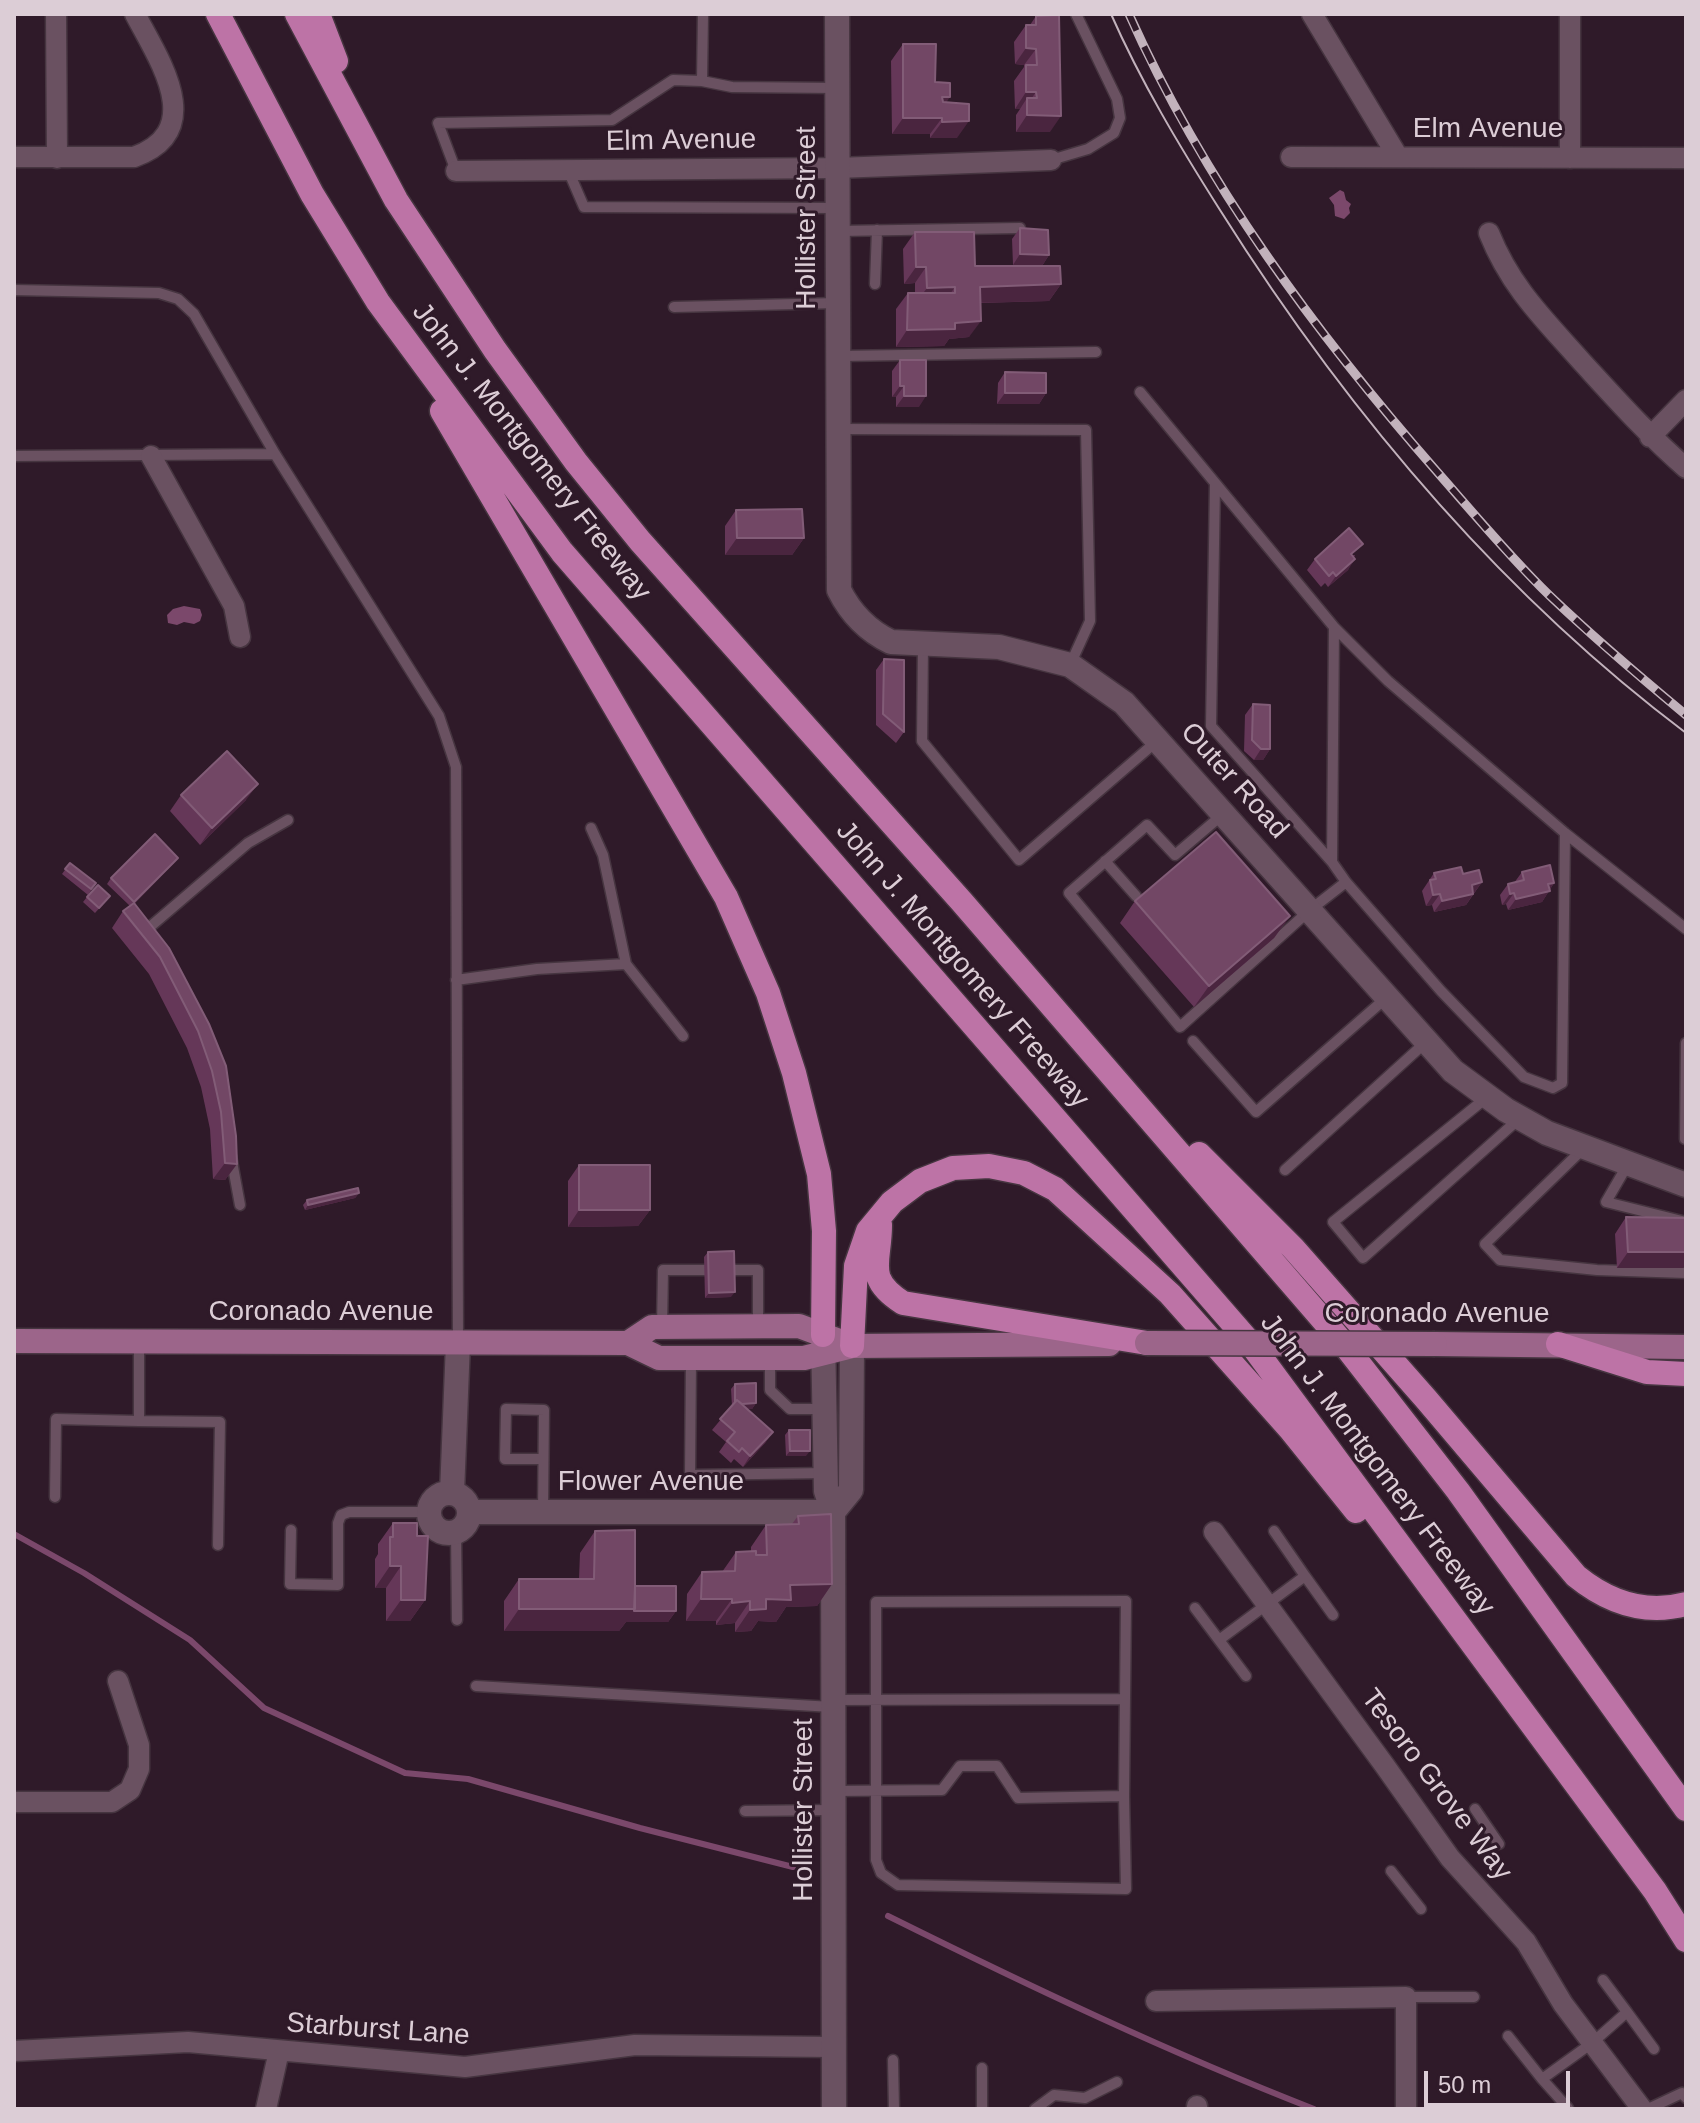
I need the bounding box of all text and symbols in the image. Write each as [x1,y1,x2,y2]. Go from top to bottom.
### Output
street label: Elm Avenue [1413,112,1563,146]
street label: Elm Avenue [605,123,757,159]
street label: Hollister Street [790,126,824,310]
street label: John J. Montgomery Freeway [404,296,658,608]
street label: Outer Road [1173,716,1295,846]
street label: John J. Montgomery Freeway [828,815,1096,1115]
street label: Coronado Avenue [208,1295,434,1329]
street label: Coronado Avenue [1324,1297,1550,1331]
street label: John J. Montgomery Freeway [1253,1308,1501,1622]
street label: Flower Avenue [558,1465,744,1499]
street label: Tesoro Grove Way [1353,1683,1519,1887]
street label: Hollister Street [787,1718,821,1902]
street label: Starburst Lane [285,2007,471,2053]
scale bar [1428,2055,1574,2105]
text: 50 m [1438,2071,1491,2098]

